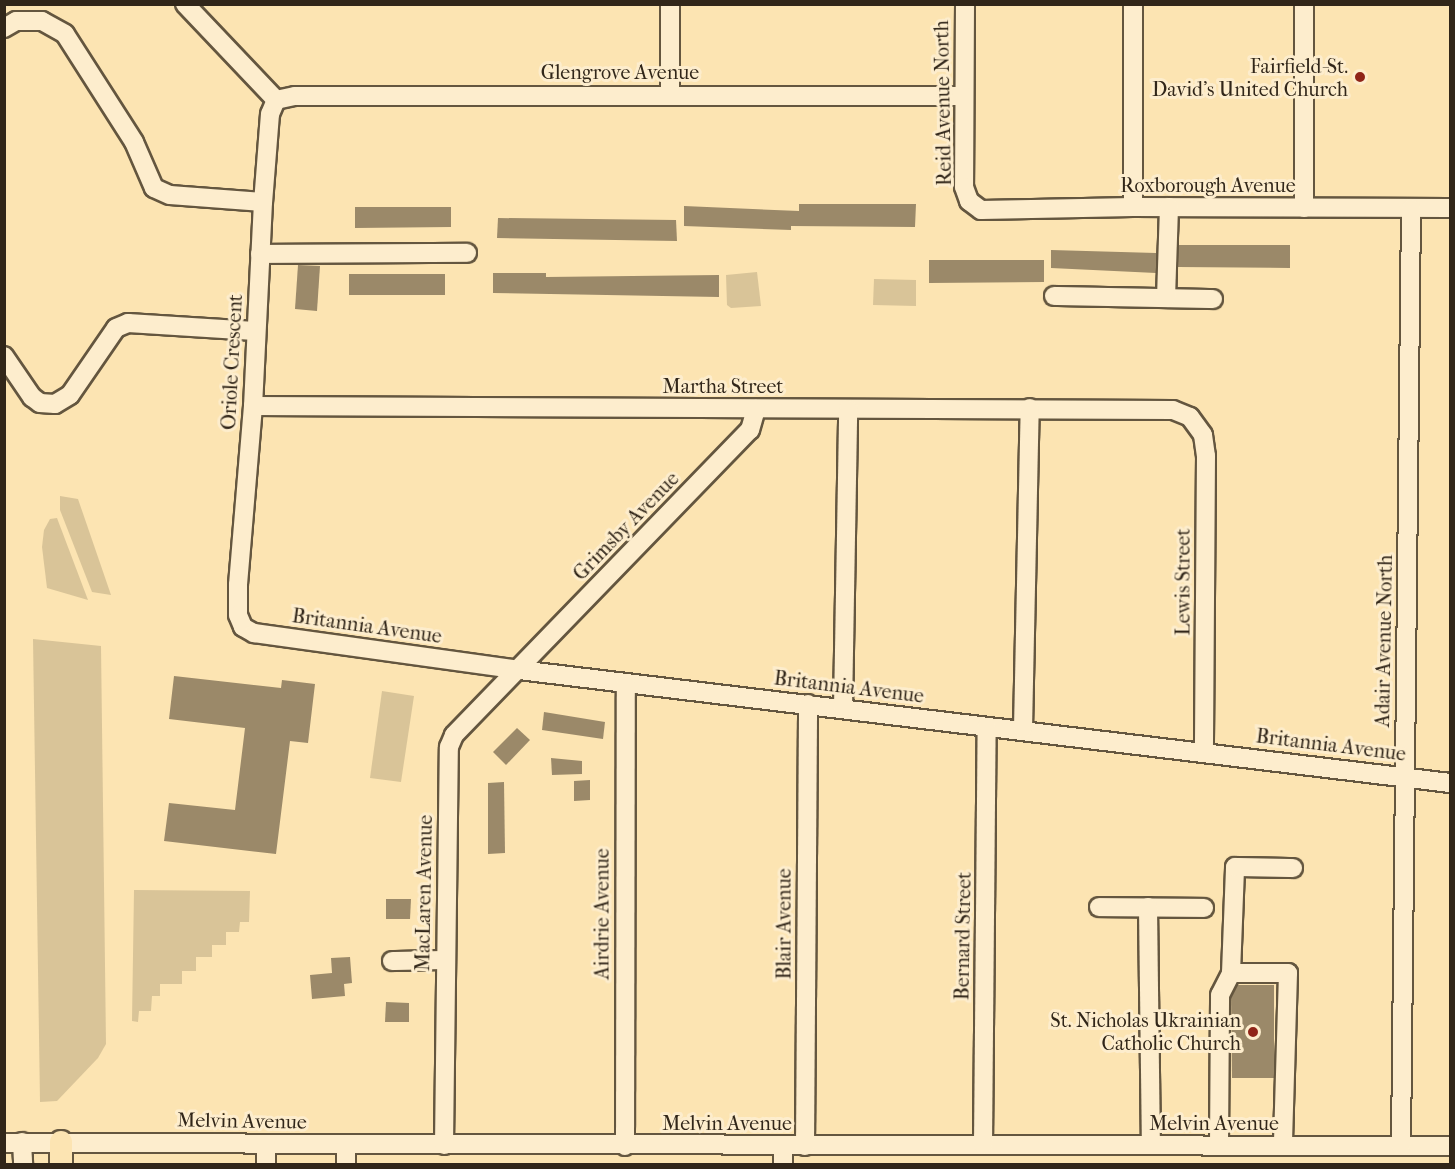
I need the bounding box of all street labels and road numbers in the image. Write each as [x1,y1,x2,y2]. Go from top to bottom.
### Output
street label: Reid Avenue North [930,20,956,186]
street label: Glengrove Avenue [541,60,699,84]
street label: Roxborough Avenue [1120,173,1296,197]
street label: Oriole Crescent [216,293,248,431]
street label: Martha Street [663,374,783,398]
street label: Grimsby Avenue [568,467,684,585]
street label: Lewis Street [1171,528,1195,636]
street label: Adair Avenue North [1370,555,1398,727]
street label: Britannia Avenue [291,604,443,648]
street label: Britannia Avenue [773,666,925,708]
street label: Britannia Avenue [1255,724,1407,766]
street label: MacLaren Avenue [411,815,437,971]
street label: Airdrie Avenue [590,848,614,980]
street label: Blair Avenue [772,868,796,980]
street label: Bernard Street [950,872,976,1000]
street label: Melvin Avenue [177,1108,307,1134]
street label: Melvin Avenue [662,1111,792,1135]
street label: Melvin Avenue [1149,1111,1279,1135]

